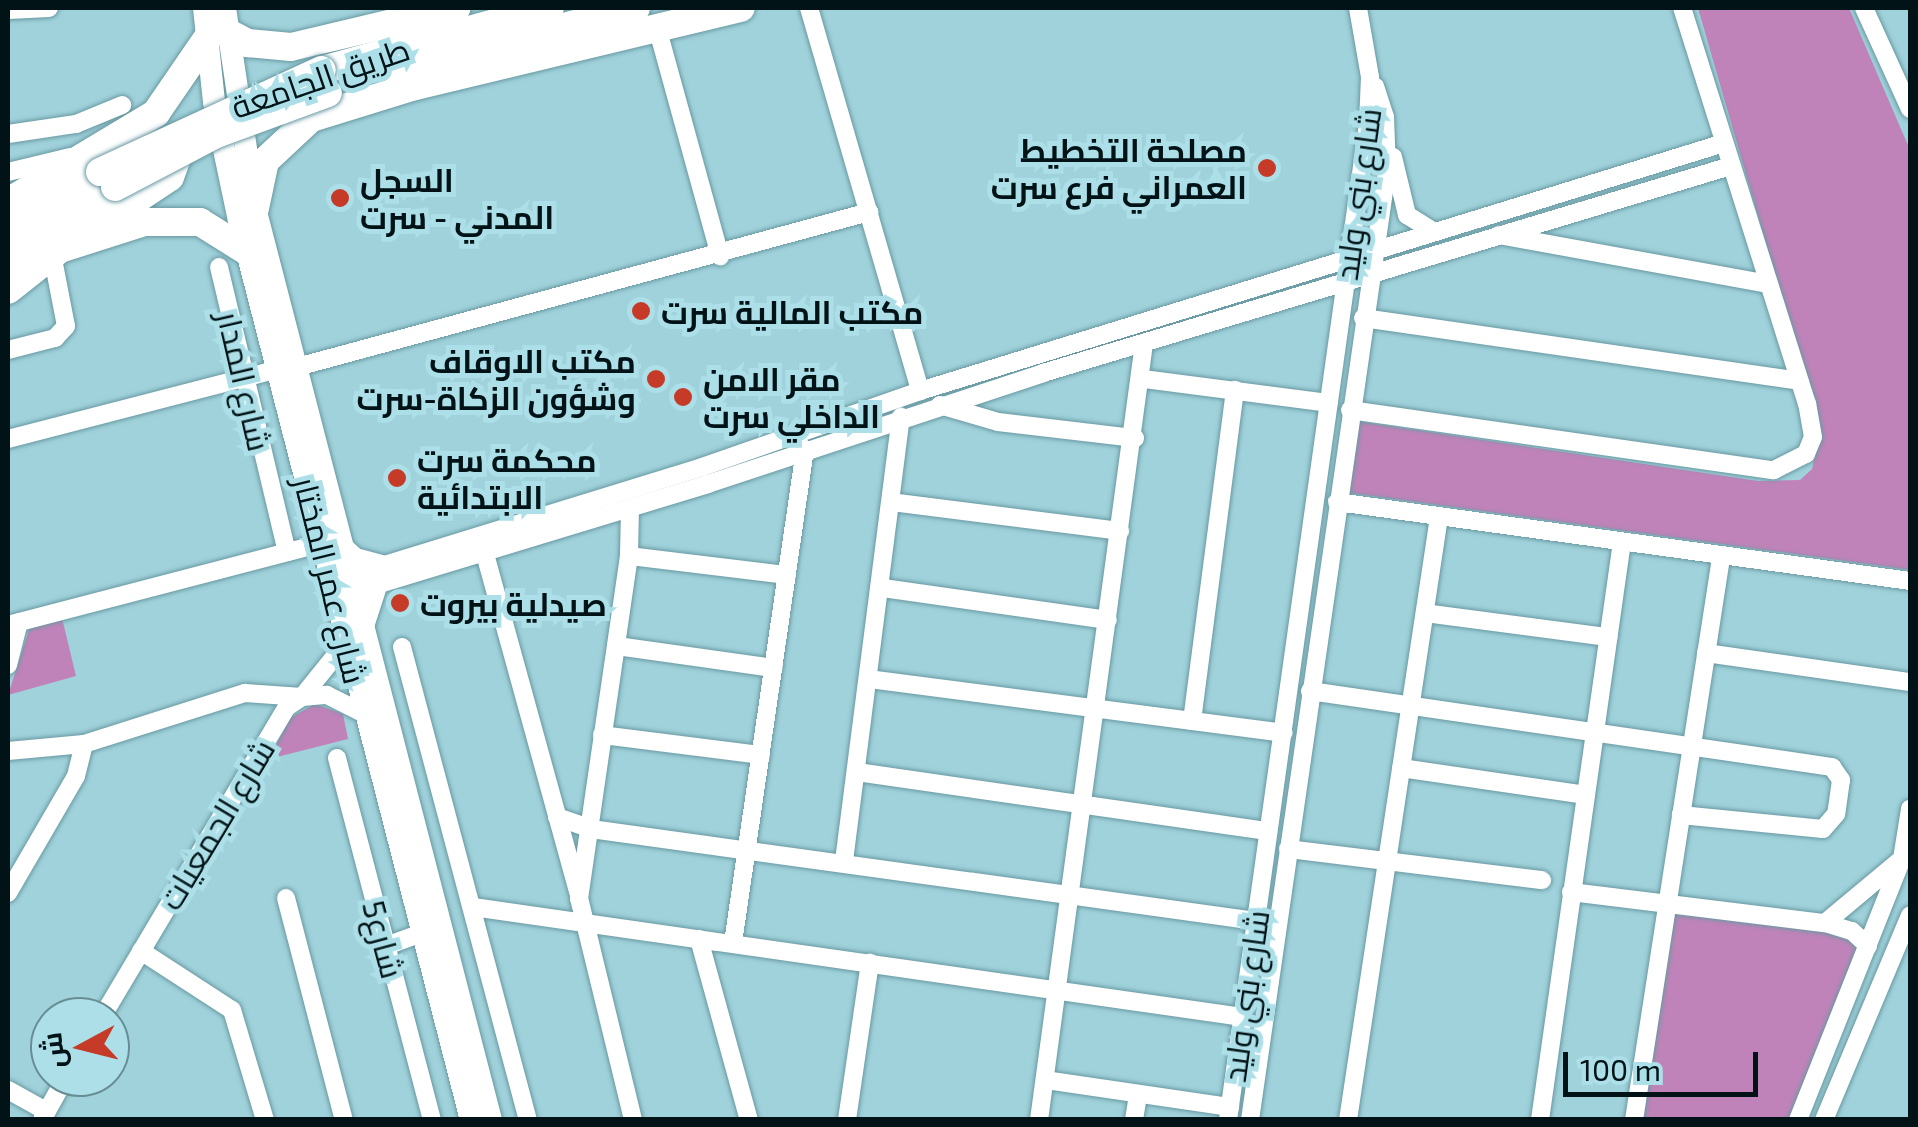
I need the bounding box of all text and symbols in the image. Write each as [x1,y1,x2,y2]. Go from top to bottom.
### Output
street label: طريق الجامعة [226,29,414,125]
street label: شارع بني وليد [1326,106,1388,282]
place label: مصلحة التخطيط العمراني فرع سرت [991,131,1247,206]
marker: مصلحة التخطيط العمراني فرع سرت [1256,157,1278,179]
place label: السجل المدني - سرت [360,161,554,236]
marker: السجل المدني - سرت [329,187,351,209]
place label: مكتب المالية سرت [661,292,923,330]
marker: مكتب المالية سرت [630,300,652,322]
street label: شارع المدار [210,307,280,455]
place label: مكتب الاوقاف وشؤون الزكاة-سرت [356,342,636,417]
place label: مقر الامن الداخلي سرت [703,360,880,435]
marker: مكتب الاوقاف وشؤون الزكاة-سرت [645,368,667,390]
marker: مقر الامن الداخلي سرت [672,386,694,408]
place label: محكمة سرت الابتدائية [417,441,597,516]
marker: محكمة سرت الابتدائية [386,467,408,489]
street label: شارع عمر المختار [287,473,375,687]
place label: صيدلية بيروت [420,584,607,622]
marker: صيدلية بيروت [389,592,411,614]
street label: شارع الجمعيات [150,732,282,916]
street label: شارع5 [355,896,413,982]
street label: شارع بني وليد [1214,908,1276,1084]
north arrow [30,997,130,1097]
text: ش [33,1031,71,1070]
scale bar [1568,1032,1763,1094]
text: 100 m [1580,1051,1661,1087]

